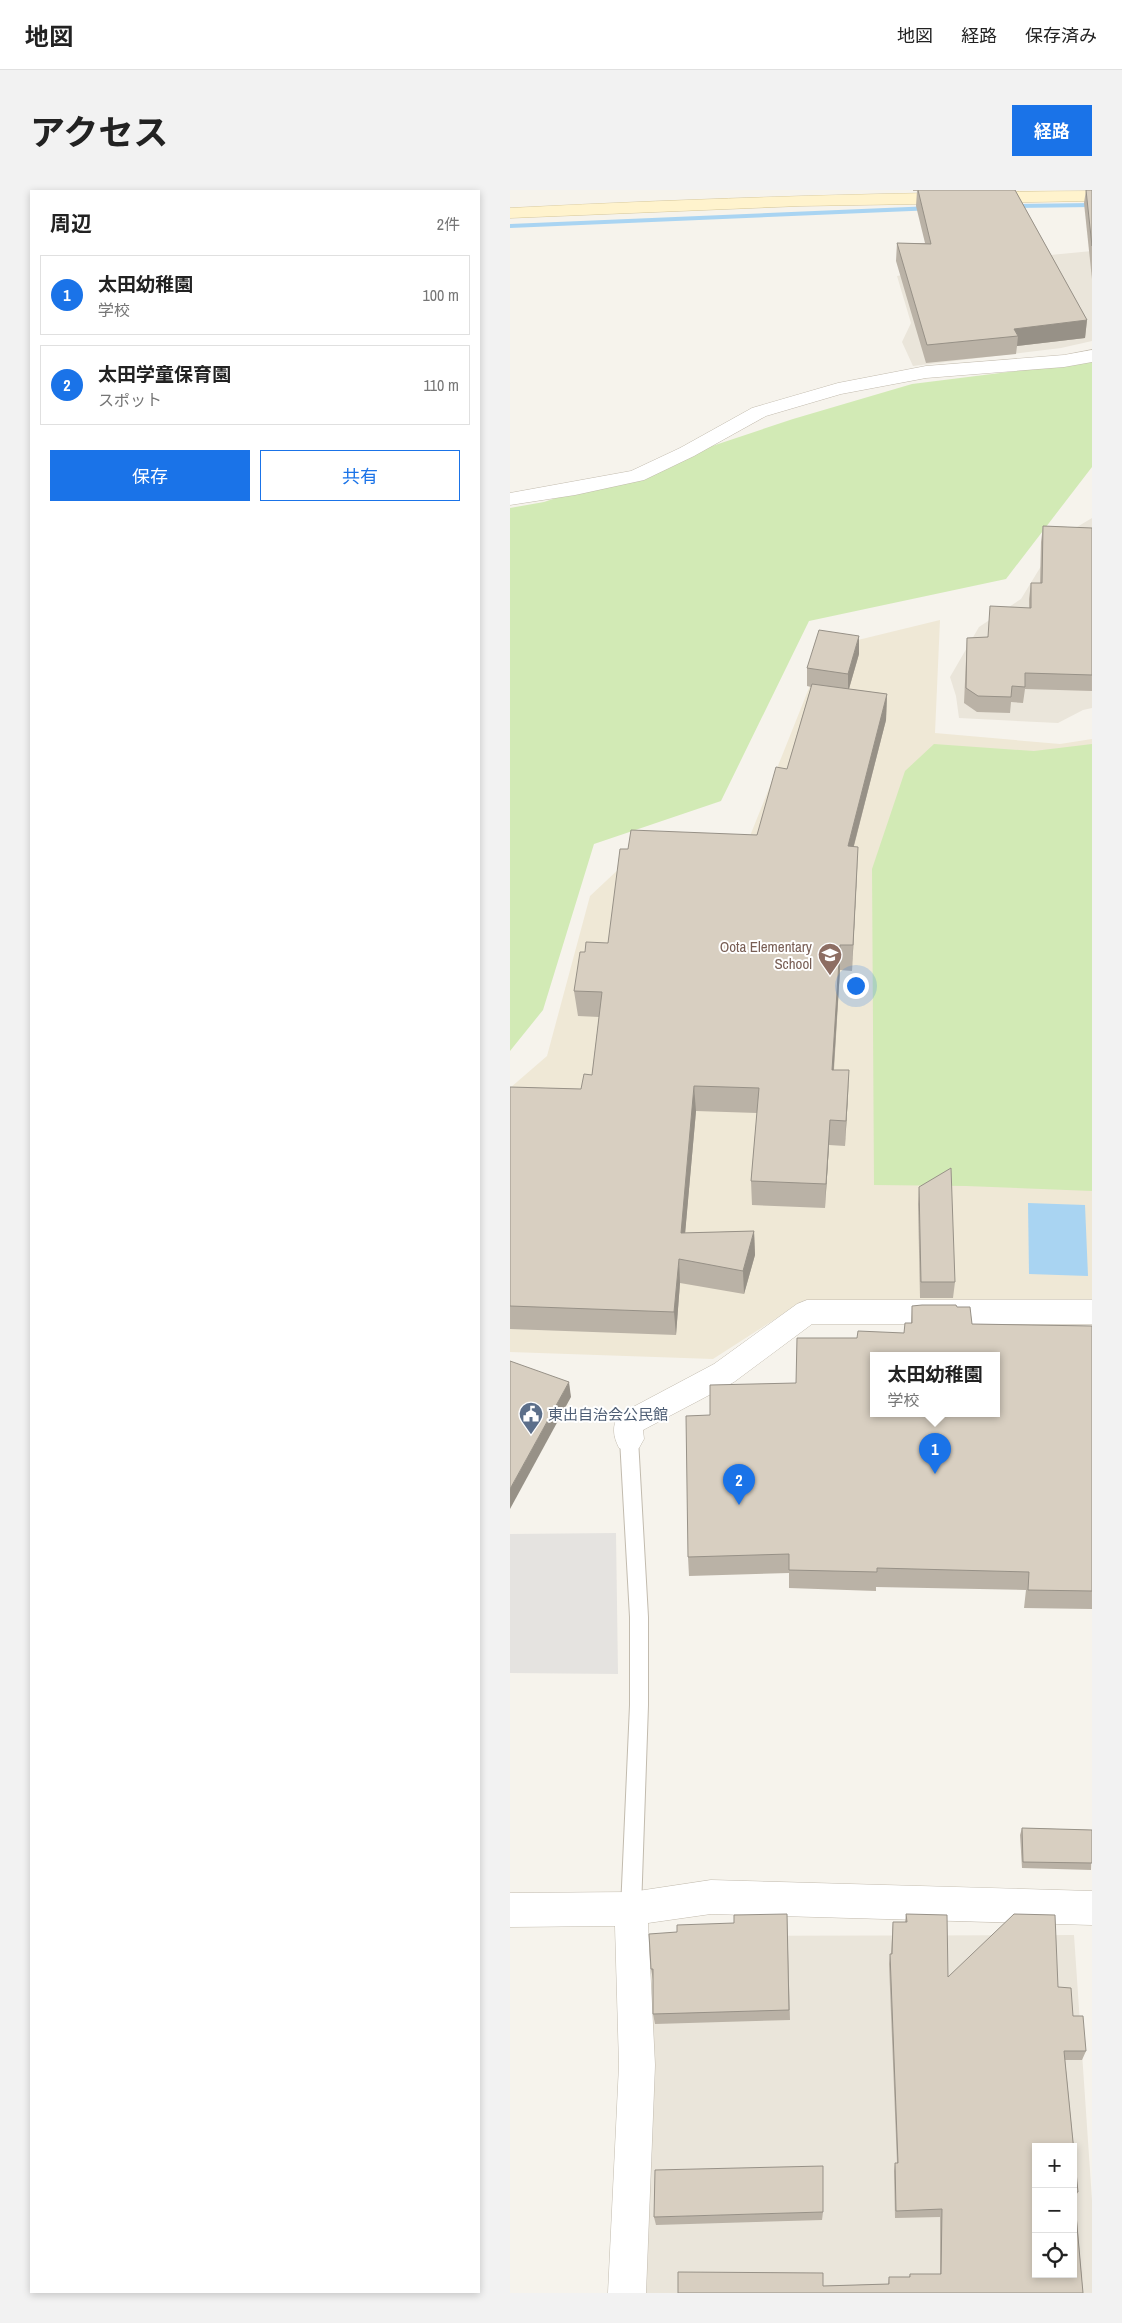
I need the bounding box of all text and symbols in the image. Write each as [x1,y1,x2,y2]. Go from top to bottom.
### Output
text: 地図 [25,20,73,52]
text: 地図 [897,23,933,48]
text: 経路 [961,23,997,48]
text: 保存済み [1025,23,1097,48]
button: 経路 [1012,105,1092,156]
text: アクセス [30,109,168,156]
text: 周辺 [50,209,92,238]
text: 2件 [437,213,460,235]
text: 太田幼稚園 [98,271,193,297]
text: 1 [63,284,71,306]
text: 100 m [423,284,459,306]
text: 学校 [98,299,130,321]
text: 太田学童保育園 [98,361,231,387]
text: 2 [63,374,71,396]
text: 110 m [423,374,459,396]
text: スポット [98,389,162,411]
button: 保存 [50,450,250,501]
button: 共有 [260,450,460,501]
place label: Oota Elementary School [720,936,813,974]
school or university icon: Oota Elementary School [817,942,843,976]
your location [843,973,869,999]
popup [870,1352,1000,1417]
text: 太田幼稚園 [887,1361,983,1387]
text: 学校 [887,1389,920,1411]
public building icon: 東出自治会公民館 [518,1401,544,1435]
place label: 東出自治会公民館 [548,1404,668,1425]
pin: 1 [919,1433,951,1474]
pin: 2 [723,1464,755,1505]
map controls [1032,2143,1077,2278]
button: + [1032,2143,1077,2188]
button: − [1032,2188,1077,2233]
button: locate [1032,2233,1077,2278]

